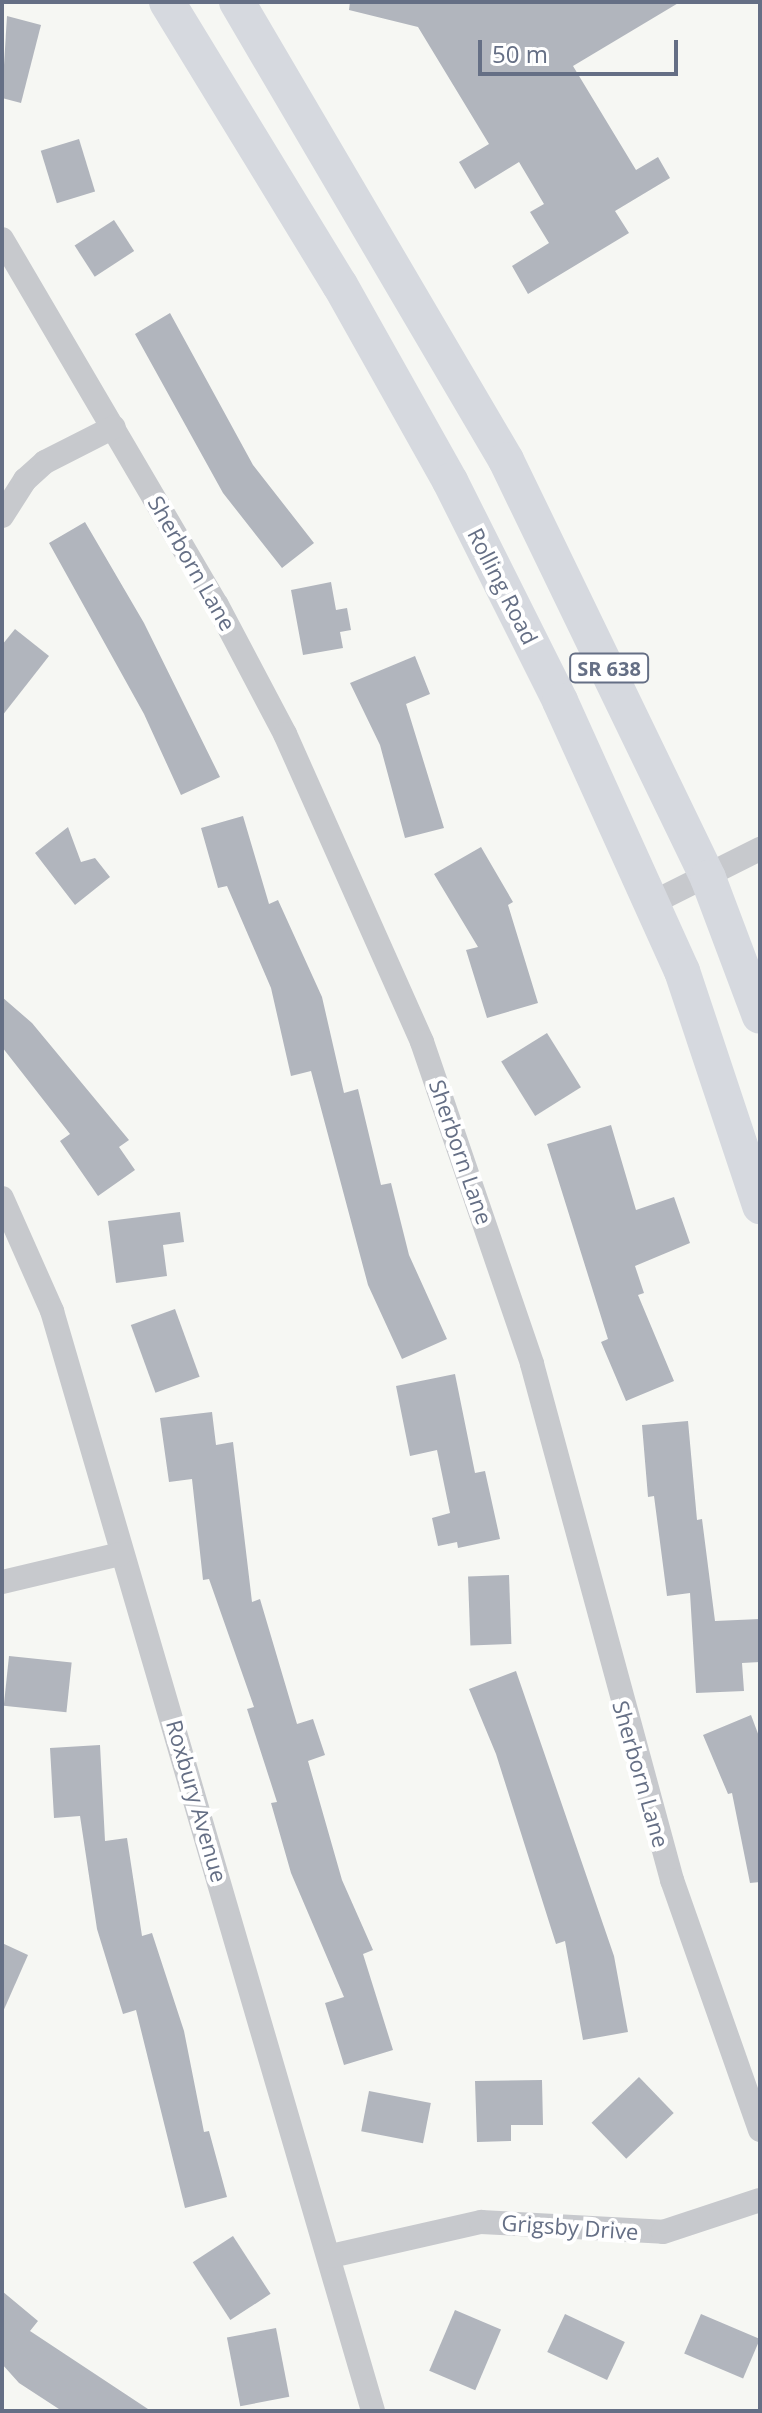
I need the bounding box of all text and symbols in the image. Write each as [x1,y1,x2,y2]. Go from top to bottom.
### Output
scale bar [482,24,682,74]
text: 50 m [492,37,548,70]
street label: Sherborn Lane [143,491,241,635]
street label: Rolling Road [462,523,544,649]
road number: SR 638 [569,652,649,684]
street label: Sherborn Lane [424,1076,498,1228]
street label: Sherborn Lane [607,1698,675,1850]
street label: Roxbury Avenue [161,1717,233,1885]
street label: Grigsby Drive [501,2209,639,2245]

